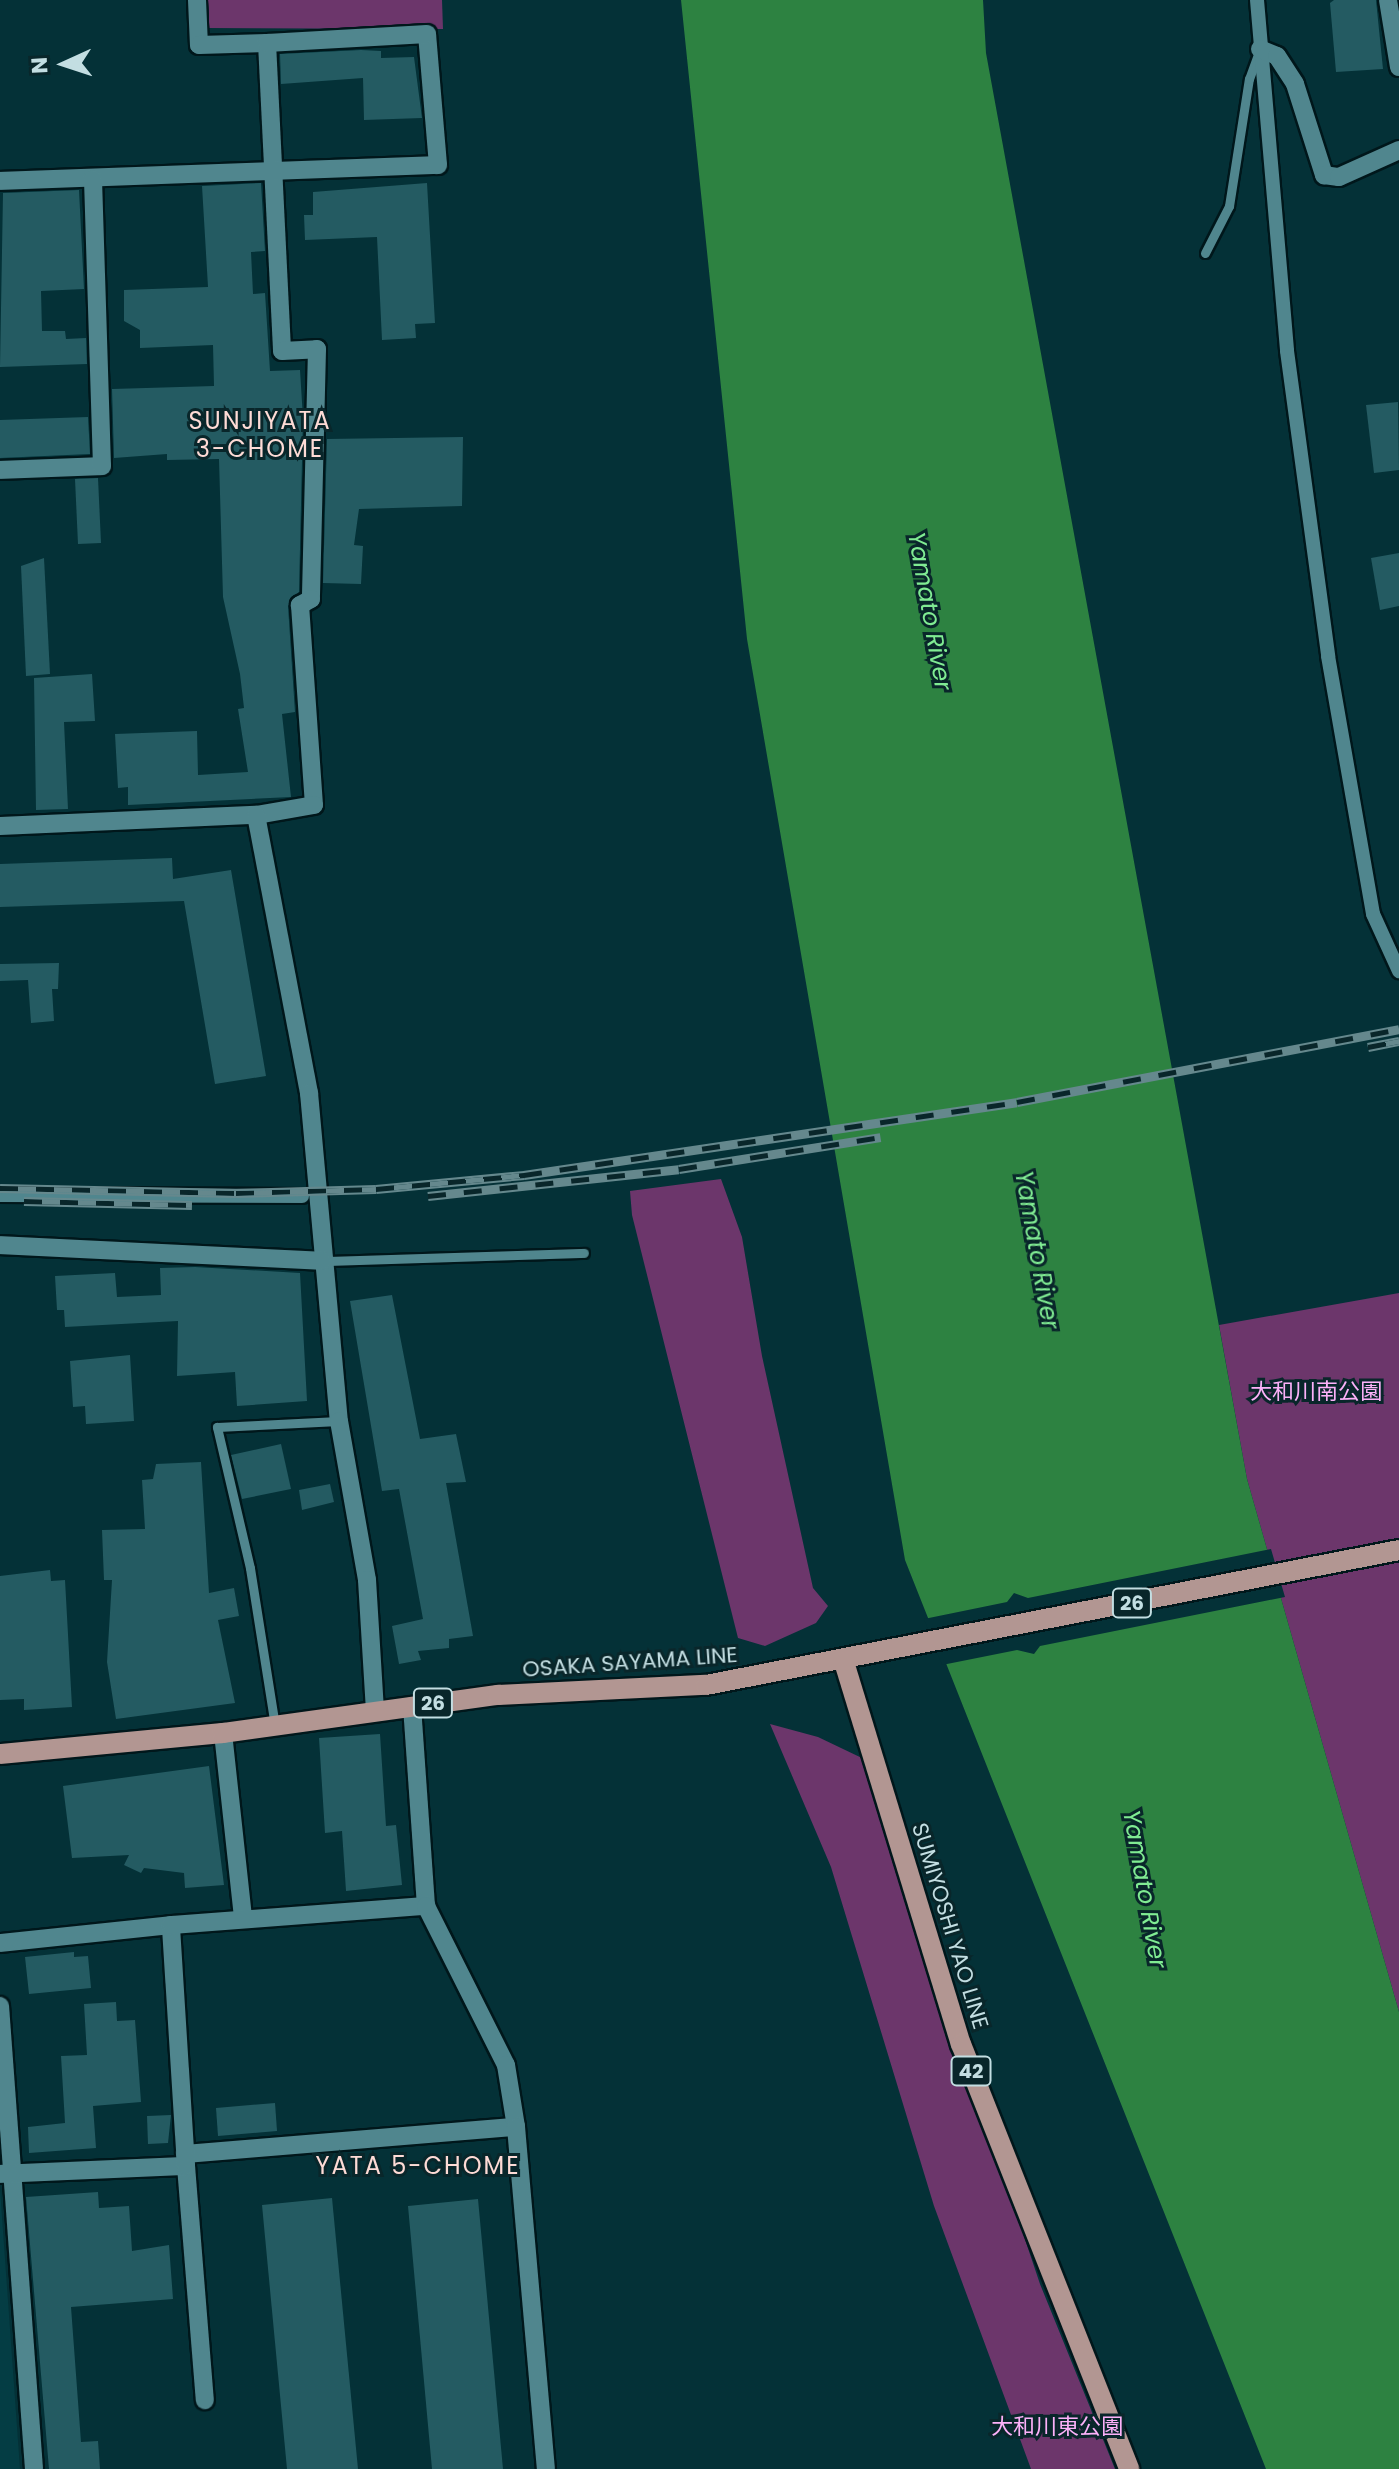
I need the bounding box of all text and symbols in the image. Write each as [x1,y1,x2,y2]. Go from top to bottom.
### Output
north arrow [24,24,104,104]
text: N [24,56,55,74]
district label: SUNJIYATA 3-CHOME [188,407,332,463]
water label: Yamato River [902,530,958,692]
water label: Yamato River [1009,1169,1065,1331]
park label: 大和川南公園 [1250,1379,1382,1405]
road number: 26 [1110,1587,1154,1619]
street label: OSAKA SAYAMA LINE [522,1641,738,1683]
road number: 26 [411,1687,455,1719]
water label: Yamato River [1117,1808,1173,1970]
street label: SUMIYOSHI YAO LINE [906,1820,994,2032]
road number: 42 [949,2055,993,2087]
district label: YATA 5-CHOME [315,2152,521,2180]
park label: 大和川東公園 [991,2414,1123,2440]

